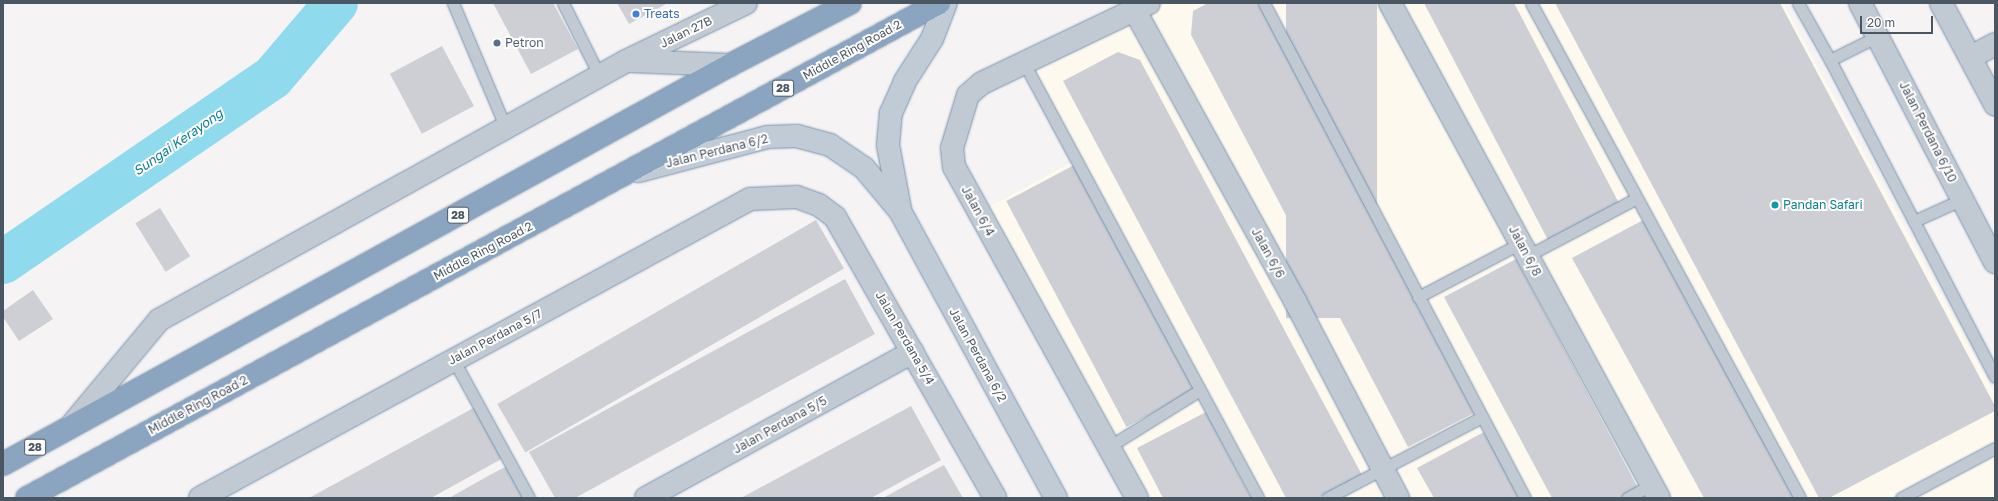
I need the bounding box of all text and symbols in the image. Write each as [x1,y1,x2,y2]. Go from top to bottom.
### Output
place label: Treats [644,7,680,21]
scale bar [1862,8,1935,34]
marker: Treats [631,9,641,19]
street label: Jalan 27B [658,13,714,51]
text: 20 m [1867,15,1895,30]
street label: Middle Ring Road 2 [800,17,904,83]
place label: Petron [505,36,544,50]
marker: Petron [492,38,502,48]
road number: 28 [772,79,794,97]
street label: Jalan Perdana 6/10 [1896,79,1960,185]
water label: Sungai Kerayong [130,105,226,179]
street label: Jalan Perdana 6/2 [664,131,770,171]
street label: Jalan 6/4 [958,184,998,238]
place label: Pandan Safari [1783,198,1863,212]
marker: Pandan Safari [1770,200,1780,210]
road number: 28 [447,206,469,224]
street label: Middle Ring Road 2 [431,219,535,283]
street label: Jalan 6/8 [1506,223,1544,279]
street label: Jalan 6/6 [1248,226,1288,280]
street label: Jalan Perdana 5/4 [872,289,938,387]
street label: Jalan Perdana 5/7 [446,306,544,368]
street label: Jalan Perdana 6/2 [946,306,1010,404]
street label: Middle Ring Road 2 [146,373,250,437]
street label: Jalan Perdana 5/5 [731,393,829,457]
road number: 28 [24,438,46,456]

